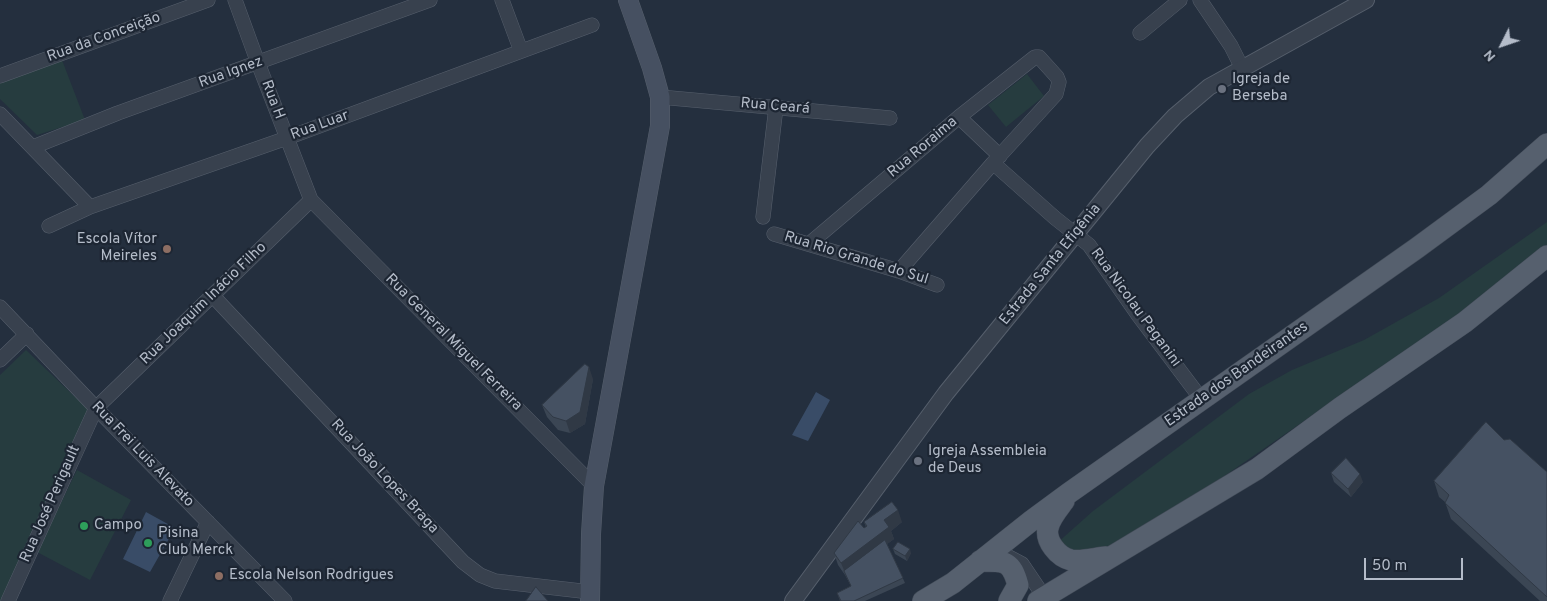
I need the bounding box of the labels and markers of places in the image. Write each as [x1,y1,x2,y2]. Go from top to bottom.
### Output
place label: Igreja de Berseba [1232,71,1290,106]
marker: Igreja de Berseba [1216,83,1228,95]
place label: Escola Vítor Meireles [77,231,157,266]
marker: Escola Vítor Meireles [161,243,173,255]
place label: Igreja Assembleia de Deus [928,443,1047,478]
marker: Igreja Assembleia de Deus [912,455,924,467]
place label: Campo [94,517,142,535]
marker: Campo [78,520,90,532]
place label: Pisina Club Merck [158,525,233,560]
marker: Pisina Club Merck [142,537,154,549]
place label: Escola Nelson Rodrigues [229,567,394,585]
marker: Escola Nelson Rodrigues [213,570,225,582]

